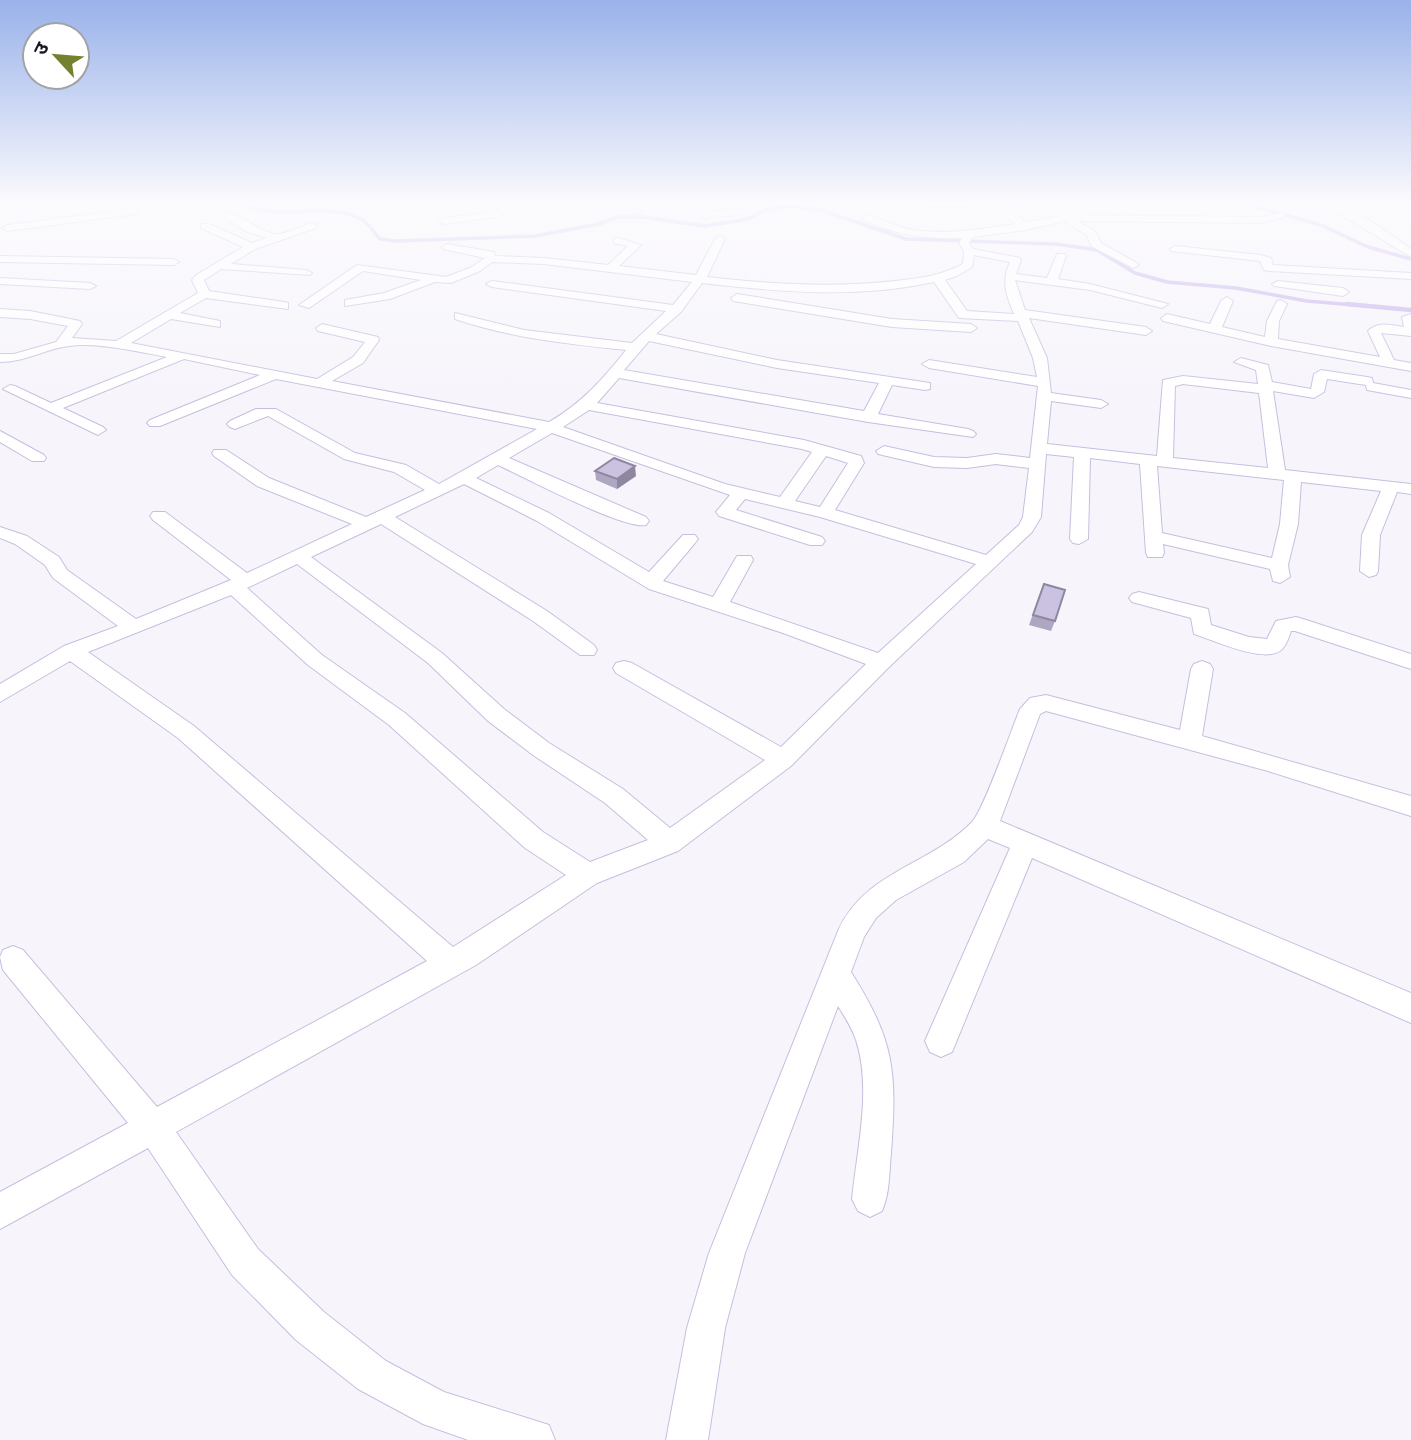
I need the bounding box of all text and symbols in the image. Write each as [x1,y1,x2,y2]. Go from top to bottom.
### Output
north arrow [21,21,91,91]
text: उ [27,38,54,59]

